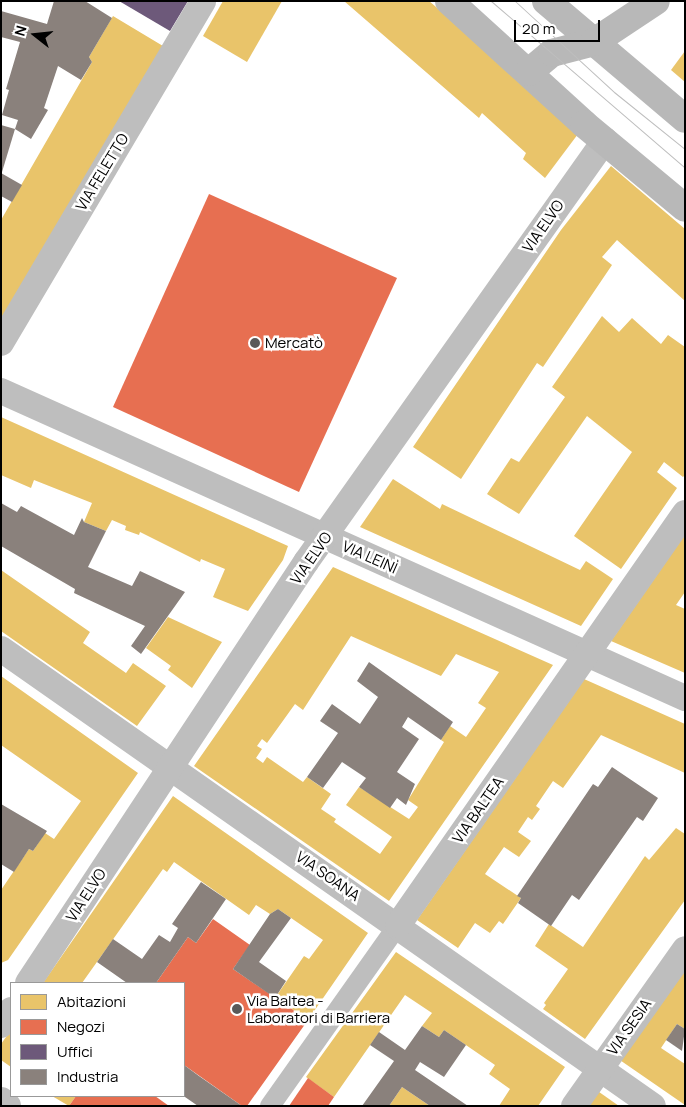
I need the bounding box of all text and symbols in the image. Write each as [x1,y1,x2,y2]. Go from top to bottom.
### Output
north arrow [10,10,60,60]
scale bar [516,10,602,42]
text: 20 m [522,18,555,39]
text: N [10,23,31,38]
street label: VIA FELETTO [72,130,132,214]
street label: VIA ELVO [519,196,567,256]
place label: Mercatò [265,334,323,352]
marker: Mercatò [249,337,261,349]
street label: VIA ELVO [287,528,335,588]
street label: VIA LEINÌ [340,537,400,577]
street label: VIA BALTEA [449,773,507,847]
street label: VIA SOANA [292,847,364,905]
street label: VIA ELVO [62,865,110,925]
legend [10,982,185,1097]
text: Abitazioni [57,991,126,1012]
place label: Via Baltea - Laboratori di Barriera [247,991,390,1026]
street label: VIA SESIA [603,995,655,1059]
marker: Via Baltea - Laboratori di Barriera [231,1003,243,1015]
text: Negozi [57,1016,105,1037]
text: Uffici [57,1041,93,1062]
text: Industria [57,1066,118,1087]

